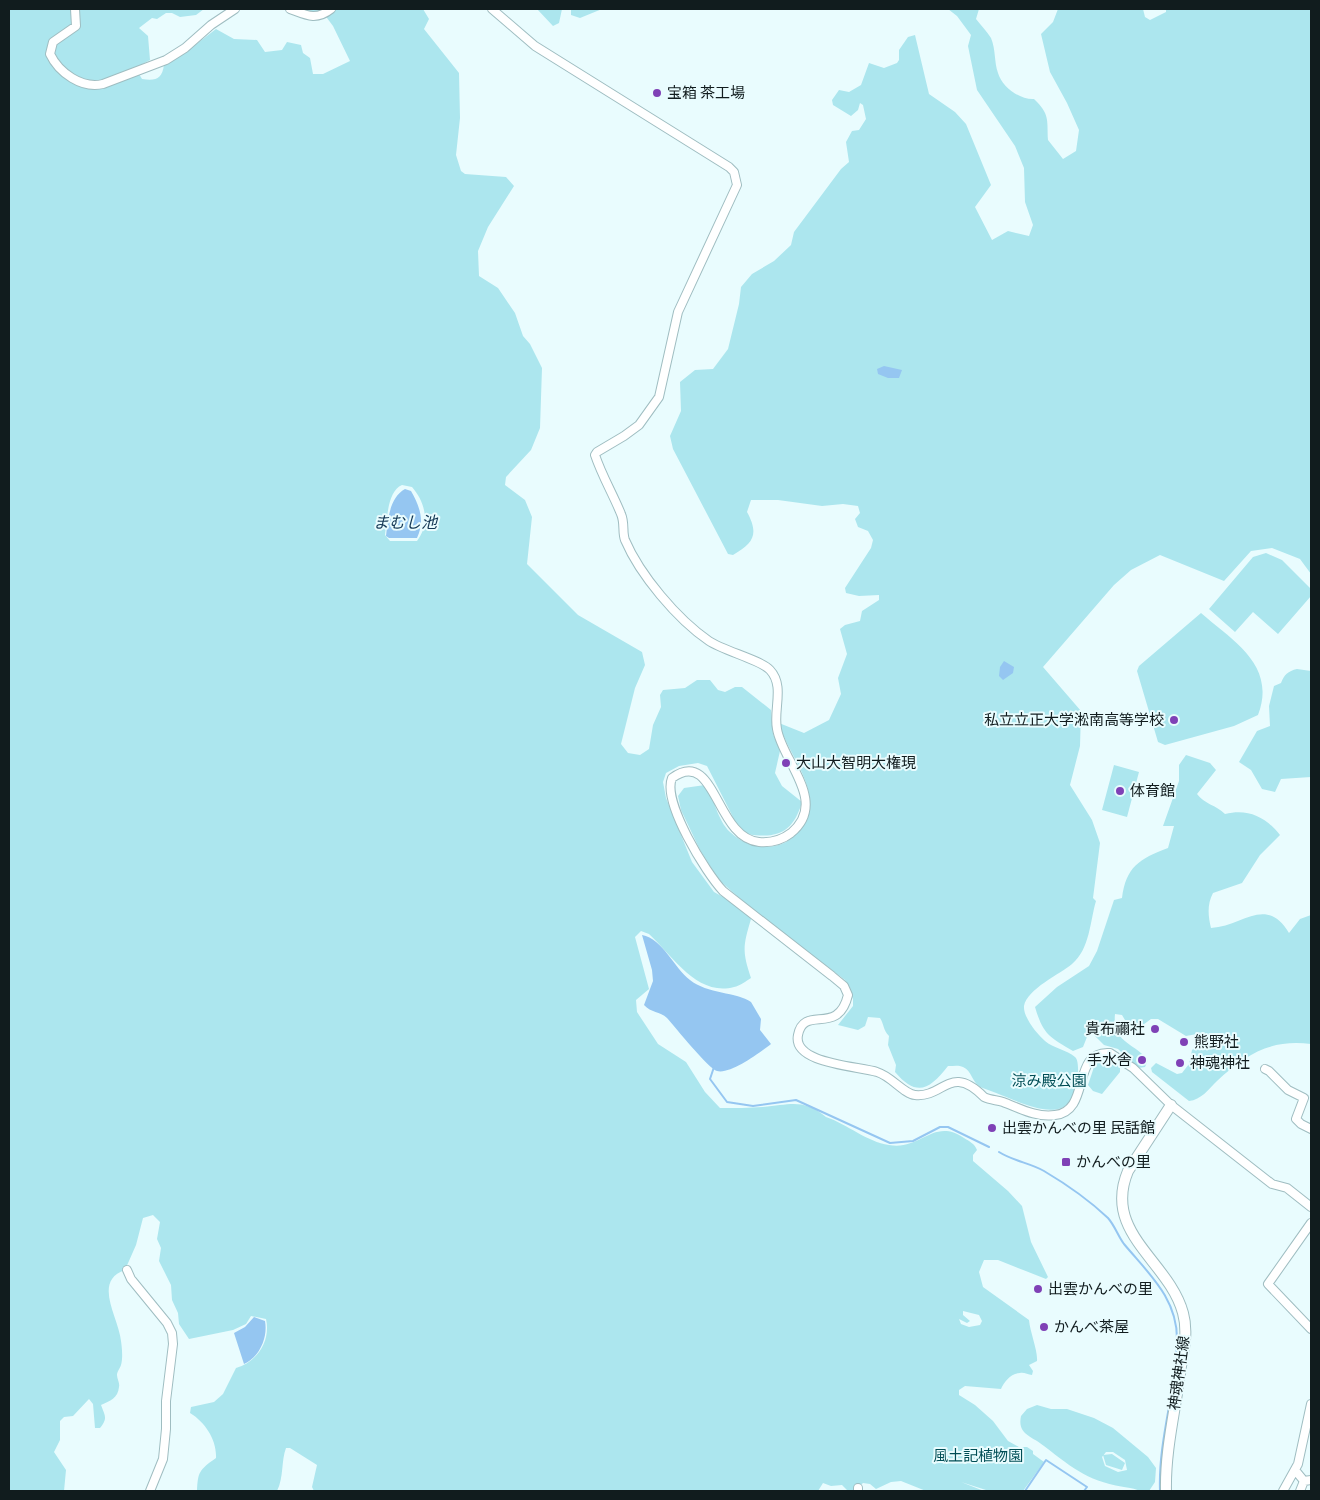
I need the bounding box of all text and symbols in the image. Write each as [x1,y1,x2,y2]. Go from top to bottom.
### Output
place label: 宝箱 茶工場 [667,82,745,103]
marker: 宝箱 茶工場 [651,87,663,99]
water label: まむし池 [373,511,439,533]
place label: 私立立正大学淞南高等学校 [984,709,1164,730]
marker: 私立立正大学淞南高等学校 [1168,714,1180,726]
place label: 大山大智明大権現 [796,752,916,773]
marker: 大山大智明大権現 [780,757,792,769]
place label: 体育館 [1130,780,1175,801]
marker: 体育館 [1114,785,1126,797]
place label: 貴布禰社 [1085,1018,1145,1039]
marker: 貴布禰社 [1149,1023,1161,1035]
place label: 熊野社 [1194,1031,1239,1052]
marker: 熊野社 [1178,1036,1190,1048]
place label: 手水舎 [1087,1049,1132,1070]
place label: 神魂神社 [1190,1052,1250,1073]
marker: 手水舎 [1136,1054,1148,1066]
marker: 神魂神社 [1174,1057,1186,1069]
park label: 涼み殿公園 [1011,1070,1087,1091]
place label: 出雲かんべの里 民話館 [1002,1117,1155,1138]
marker: 出雲かんべの里 民話館 [986,1122,998,1134]
place label: かんべの里 [1076,1151,1151,1172]
marker: かんべの里 [1060,1156,1072,1168]
place label: 出雲かんべの里 [1048,1278,1153,1299]
marker: 出雲かんべの里 [1032,1283,1044,1295]
place label: かんべ茶屋 [1054,1316,1129,1337]
marker: かんべ茶屋 [1038,1321,1050,1333]
street label: 神魂神社線 [1163,1334,1194,1412]
park label: 風土記植物園 [933,1445,1023,1466]

